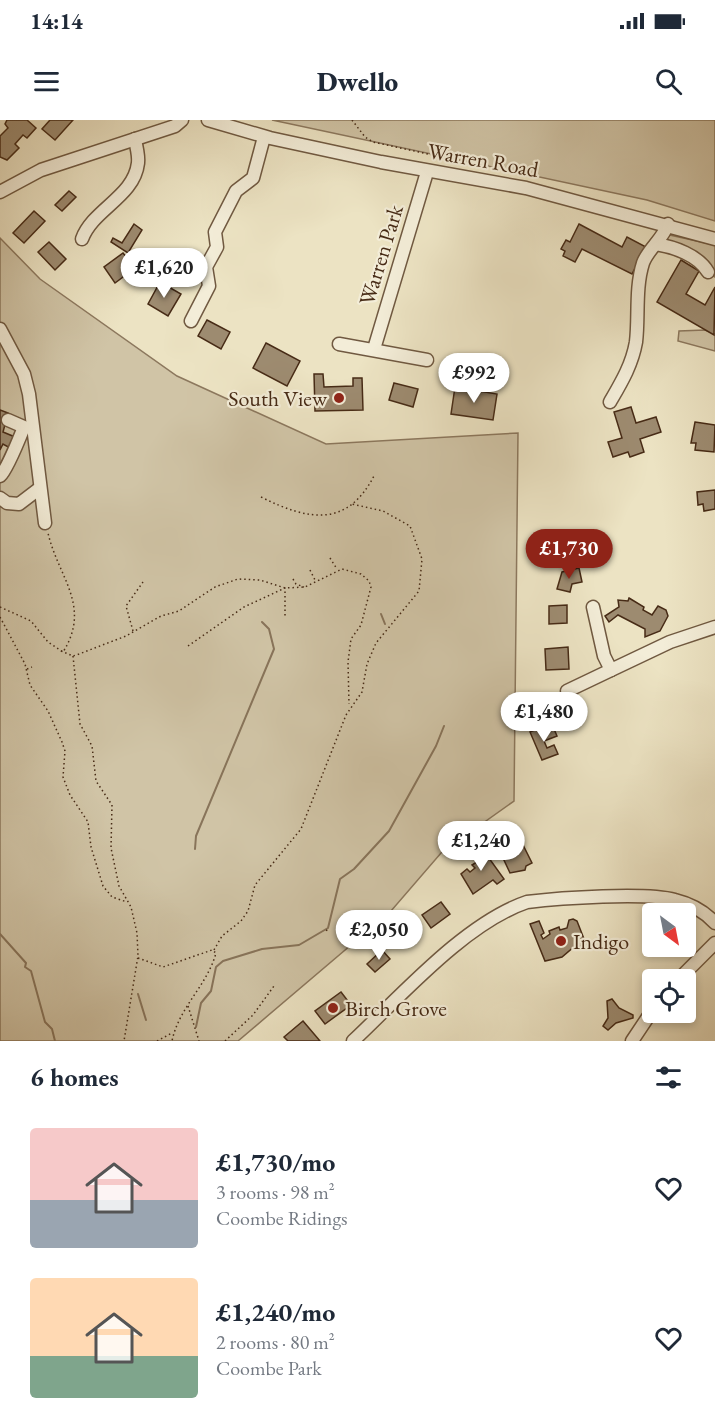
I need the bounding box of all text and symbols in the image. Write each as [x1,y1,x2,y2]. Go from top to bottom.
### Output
text: 14:14 [30,7,83,36]
text: Dwello [317,64,398,99]
icon: menu [30,65,63,98]
icon: search [652,65,685,98]
street label: Warren Road [425,136,542,184]
street label: Warren Park [352,201,410,309]
pin: £1,620 [115,248,213,299]
text: £1,620 [135,254,193,280]
pin: £992 [438,353,510,404]
text: £992 [452,359,496,385]
place label: South View [228,384,328,413]
marker: South View [332,391,346,405]
pin: £1,730 [520,529,618,580]
text: £1,730 [540,535,598,561]
pin: £1,480 [495,692,593,743]
text: £1,480 [515,698,573,724]
pin: £1,240 [432,821,530,872]
text: £1,240 [452,827,510,853]
north arrow [642,903,696,957]
map controls [642,903,696,1023]
pin: £2,050 [330,910,428,961]
text: £2,050 [350,916,408,942]
place label: Indigo [573,927,629,956]
marker: Indigo [554,934,568,948]
button: locate [642,969,696,1023]
place label: Birch Grove [345,994,447,1023]
marker: Birch Grove [326,1001,340,1015]
text: 6 homes [30,1060,119,1094]
icon: filters [652,1061,685,1094]
text: £1,730/mo [216,1145,335,1179]
icon: home [78,1152,150,1224]
icon: heart [652,1172,685,1205]
text: 3 rooms · 98 m² [216,1179,335,1205]
text: Coombe Ridings [216,1205,348,1231]
text: £1,240/mo [216,1295,335,1329]
icon: home [78,1302,150,1374]
icon: heart [652,1322,685,1355]
text: 2 rooms · 80 m² [216,1329,335,1355]
text: Coombe Park [216,1355,322,1381]

